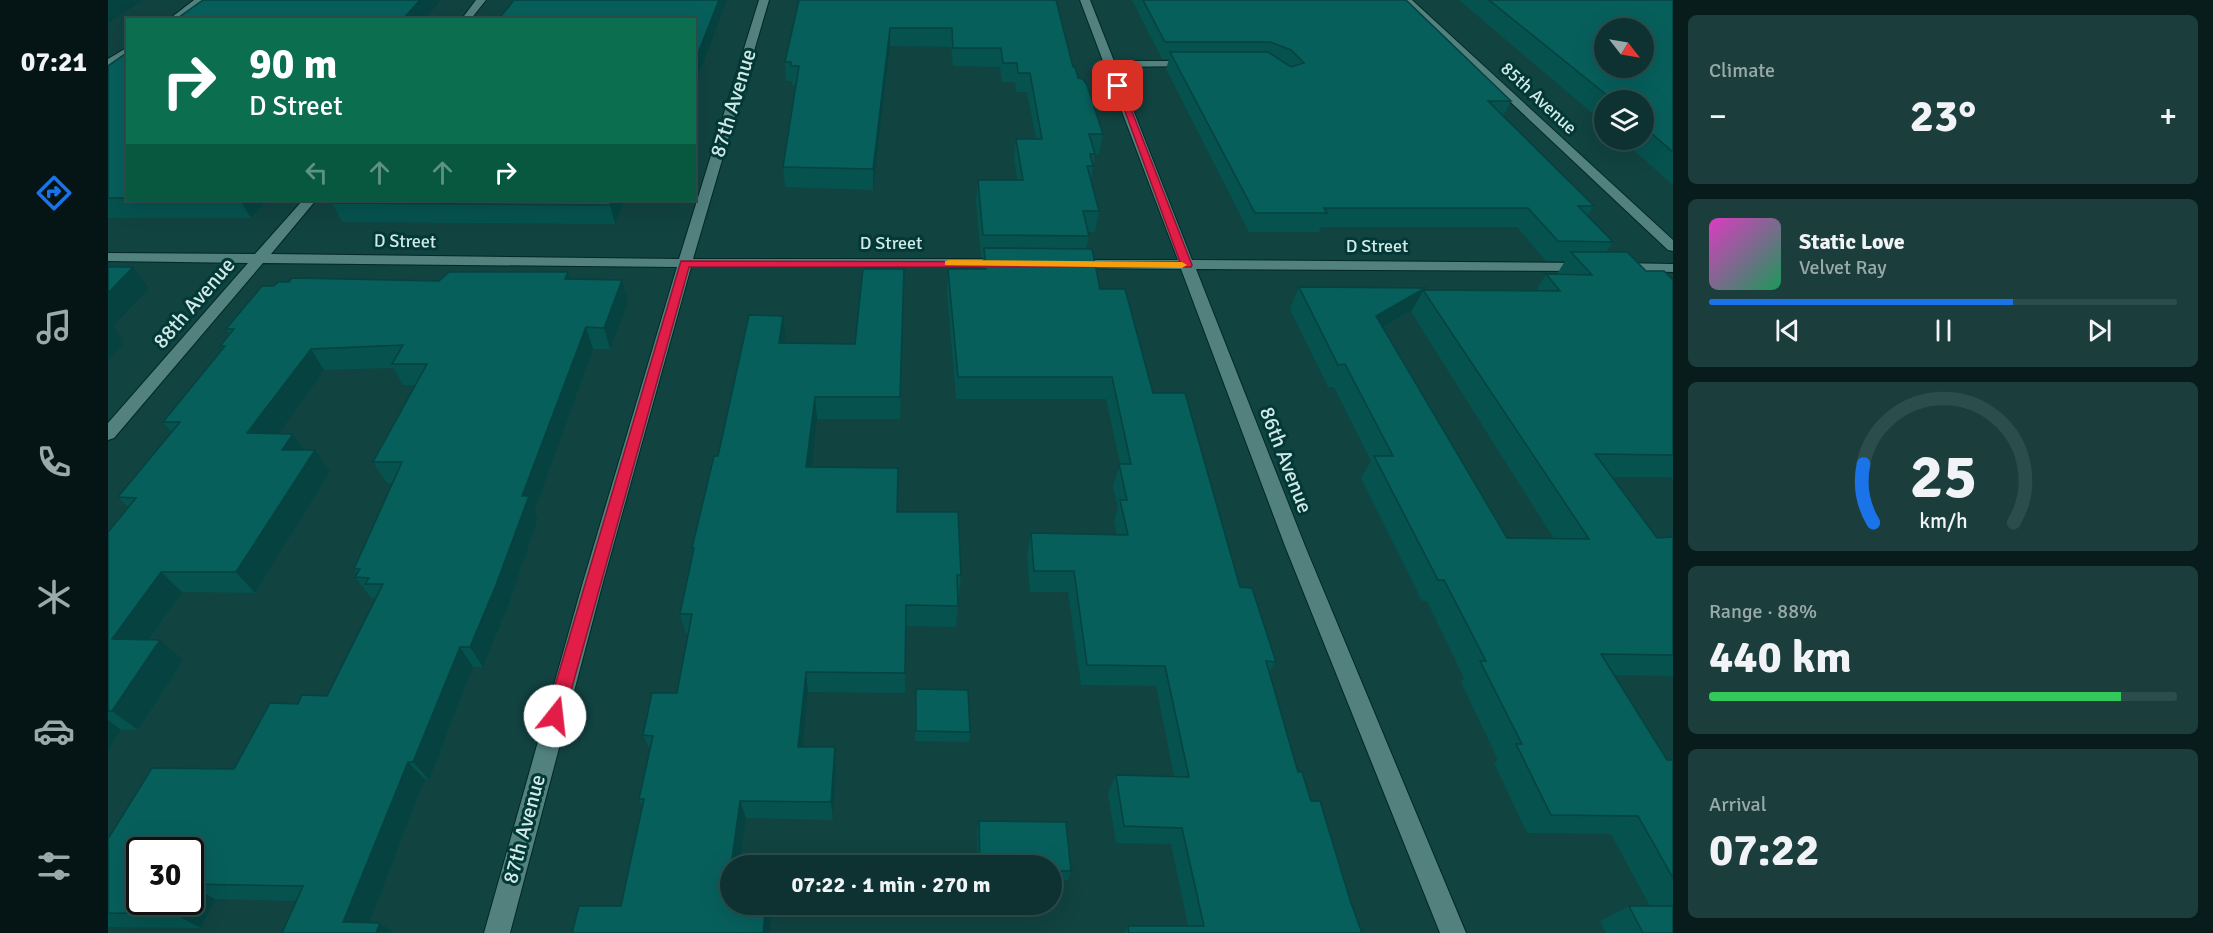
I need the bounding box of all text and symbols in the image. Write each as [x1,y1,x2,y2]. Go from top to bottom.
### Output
north arrow [1594,18,1654,78]
map controls [1594,18,1654,150]
text: 90 m [249,39,338,90]
icon: right [150,42,228,120]
text: 07:21 [21,46,87,79]
street label: 87th Avenue [704,46,762,160]
street label: 85th Avenue [1496,57,1582,139]
text: Climate [1709,58,1775,83]
pin [1092,60,1143,111]
icon: arrive [1101,69,1134,102]
text: 23° [1910,89,1976,144]
text: D Street [249,90,343,123]
button: layers [1594,90,1654,150]
text: − [1709,96,1727,137]
text: + [2159,96,2177,137]
icon: left [300,156,333,189]
icon: ahead [363,156,396,189]
icon: ahead [426,156,459,189]
icon: right [489,156,522,189]
icon: directions [33,172,75,214]
text: Static Love [1799,228,1905,255]
street label: D Street [374,229,436,253]
street label: D Street [860,232,922,254]
street label: D Street [1346,235,1408,257]
street label: 88th Avenue [148,252,240,354]
text: Velvet Ray [1799,255,1887,280]
icon: music [33,306,75,348]
icon: previous [1771,314,1804,347]
icon: pause [1927,314,1960,347]
icon: next [2083,314,2116,347]
street label: 86th Avenue [1254,403,1318,517]
text: 25 [1909,439,1977,516]
icon: phone [33,441,75,483]
text: km/h [1919,509,1967,535]
icon: climate [33,576,75,618]
text: Range · 88% [1709,599,1817,624]
text: 440 km [1709,630,1852,685]
position arrow [523,684,587,748]
icon: car [33,710,75,752]
street label: 87th Avenue [497,772,551,886]
text: Arrival [1709,792,1767,817]
text: 07:22 [1709,823,1819,878]
speed limit sign: 30 [126,837,204,915]
icon: filters [33,845,75,887]
text: 07:22 · 1 min · 270 m [791,871,991,898]

